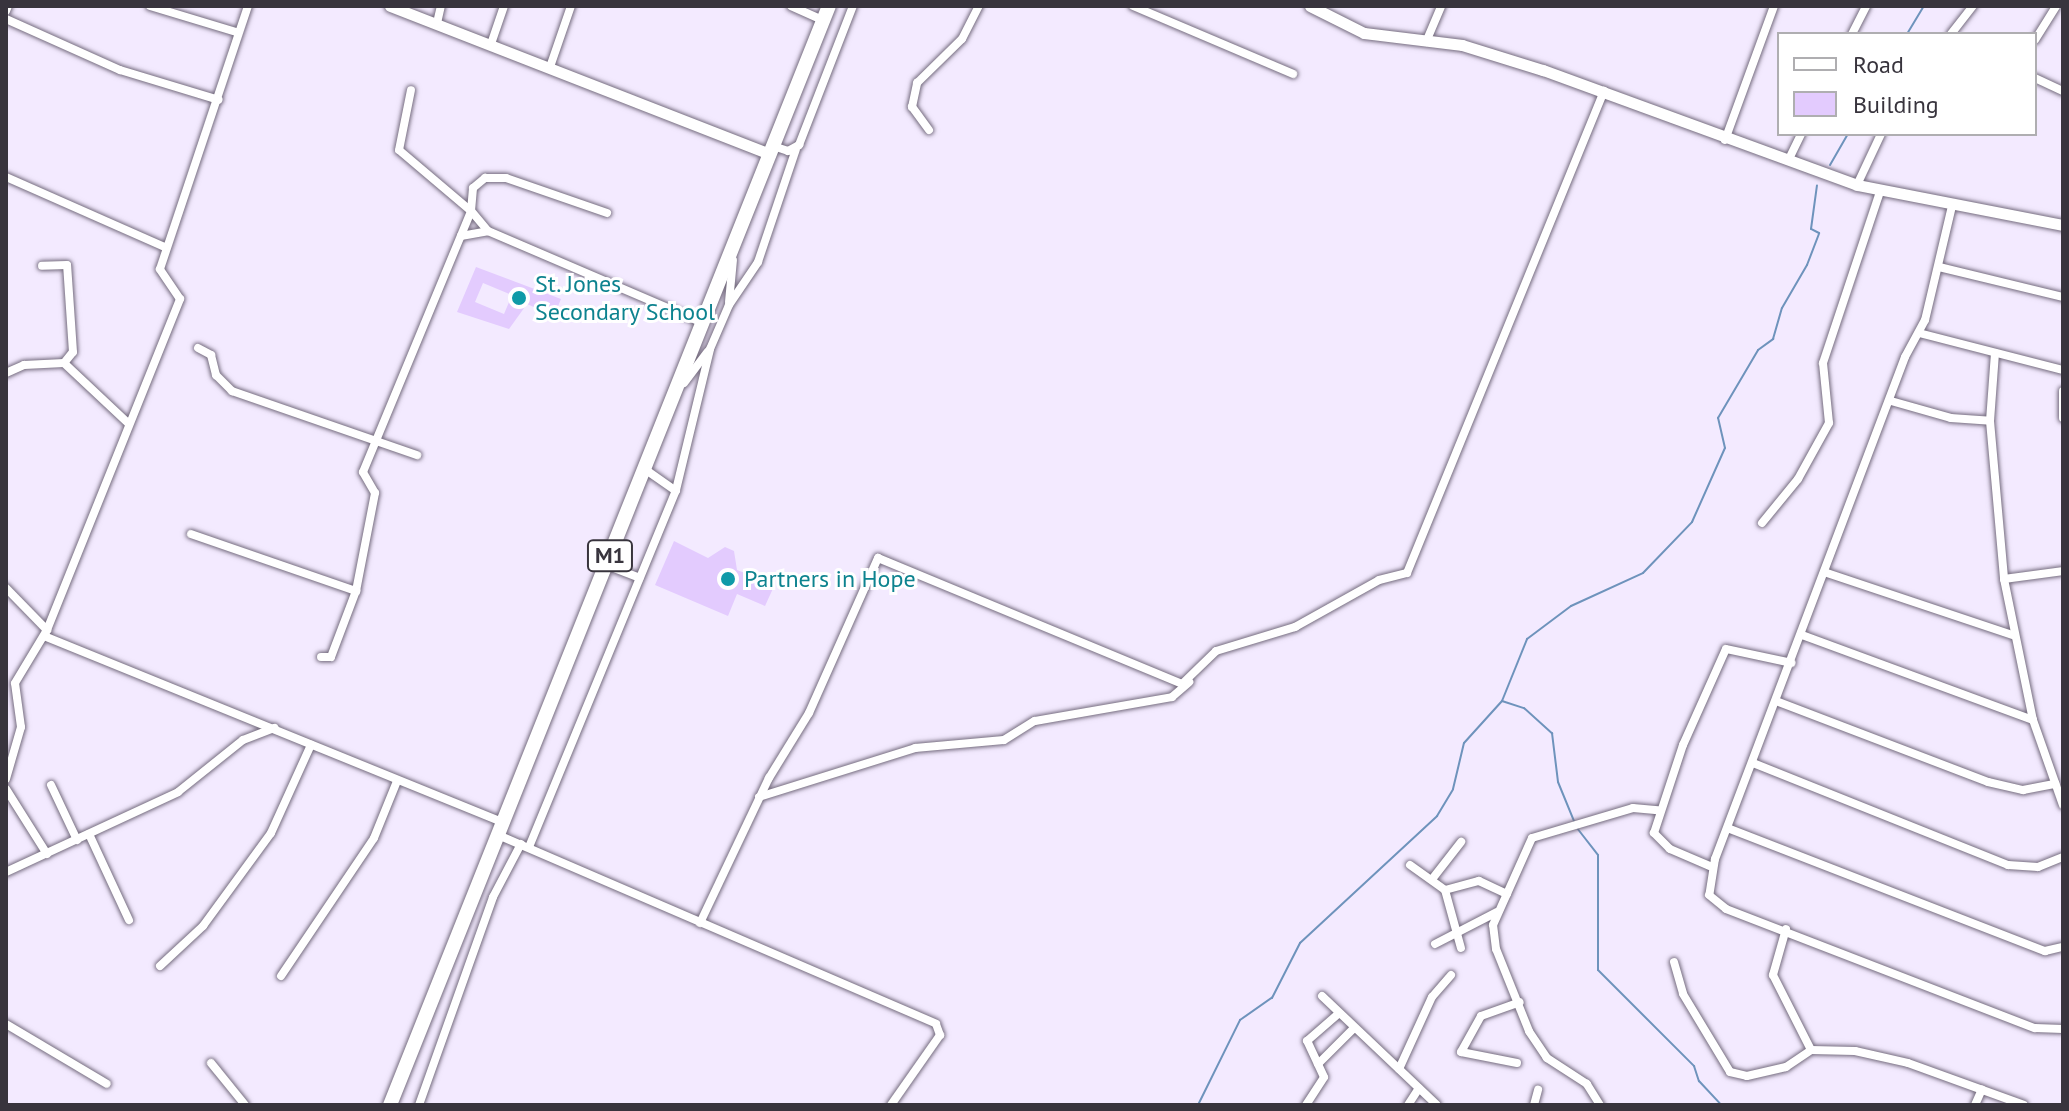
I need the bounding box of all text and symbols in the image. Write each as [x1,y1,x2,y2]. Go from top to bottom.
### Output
legend [1777,32,2037,136]
text: Road [1853,49,1904,80]
text: Building [1853,89,1939,120]
place label: St. Jones Secondary School [535,270,716,326]
marker: St. Jones Secondary School [510,289,528,307]
road number: M1 [586,538,634,574]
place label: Partners in Hope [744,565,916,593]
marker: Partners in Hope [719,570,737,588]

